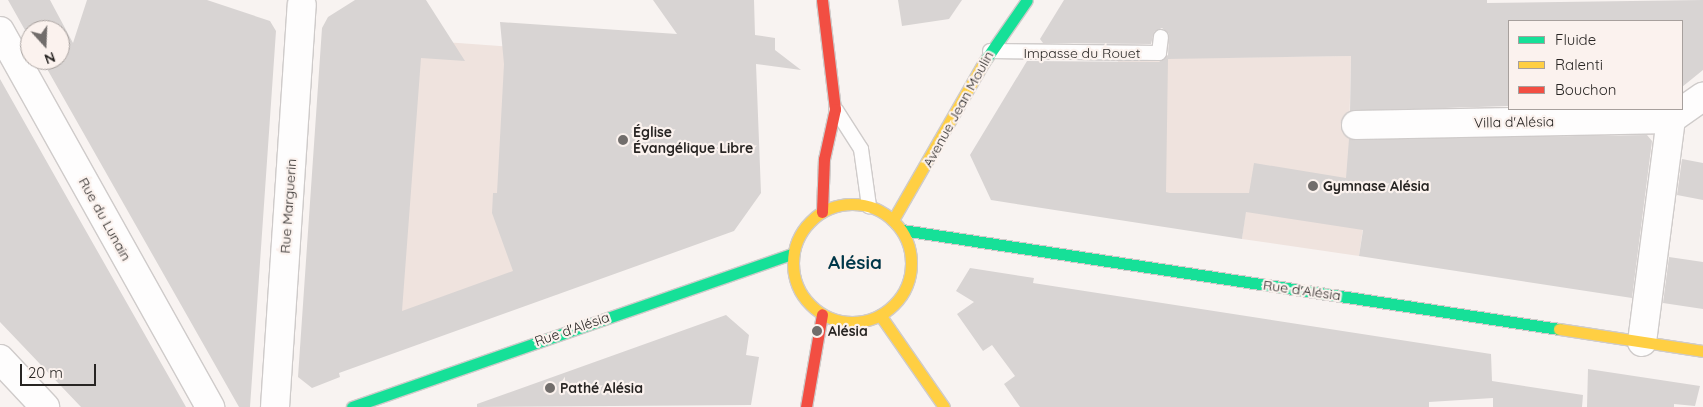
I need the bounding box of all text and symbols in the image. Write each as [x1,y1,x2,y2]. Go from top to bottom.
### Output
north arrow [20,20,70,70]
legend [1508,20,1683,110]
text: Fluide [1555,30,1596,49]
street label: Impasse du Rouet [1024,45,1140,61]
text: N [42,48,58,68]
street label: Avenue Jean Moulin [919,48,997,170]
text: Ralenti [1555,55,1603,74]
text: Bouchon [1555,80,1616,99]
street label: Villa d'Alésia [1474,113,1554,131]
place label: Église Évangélique Libre [633,124,753,156]
marker: Église Évangélique Libre [617,134,629,146]
street label: Rue Marguerin [276,158,300,254]
street label: Rue du Lunain [75,174,135,264]
place label: Gymnase Alésia [1323,178,1430,194]
marker: Gymnase Alésia [1307,180,1319,192]
district label: Alésia [828,252,882,274]
street label: Rue d'Alésia [1262,276,1342,304]
street label: Rue d'Alésia [532,308,612,350]
place label: Alésia [828,323,868,339]
marker: Alésia [810,324,824,338]
scale bar [22,354,99,386]
text: 20 m [28,363,63,382]
place label: Pathé Alésia [560,380,643,396]
marker: Pathé Alésia [544,382,556,394]

